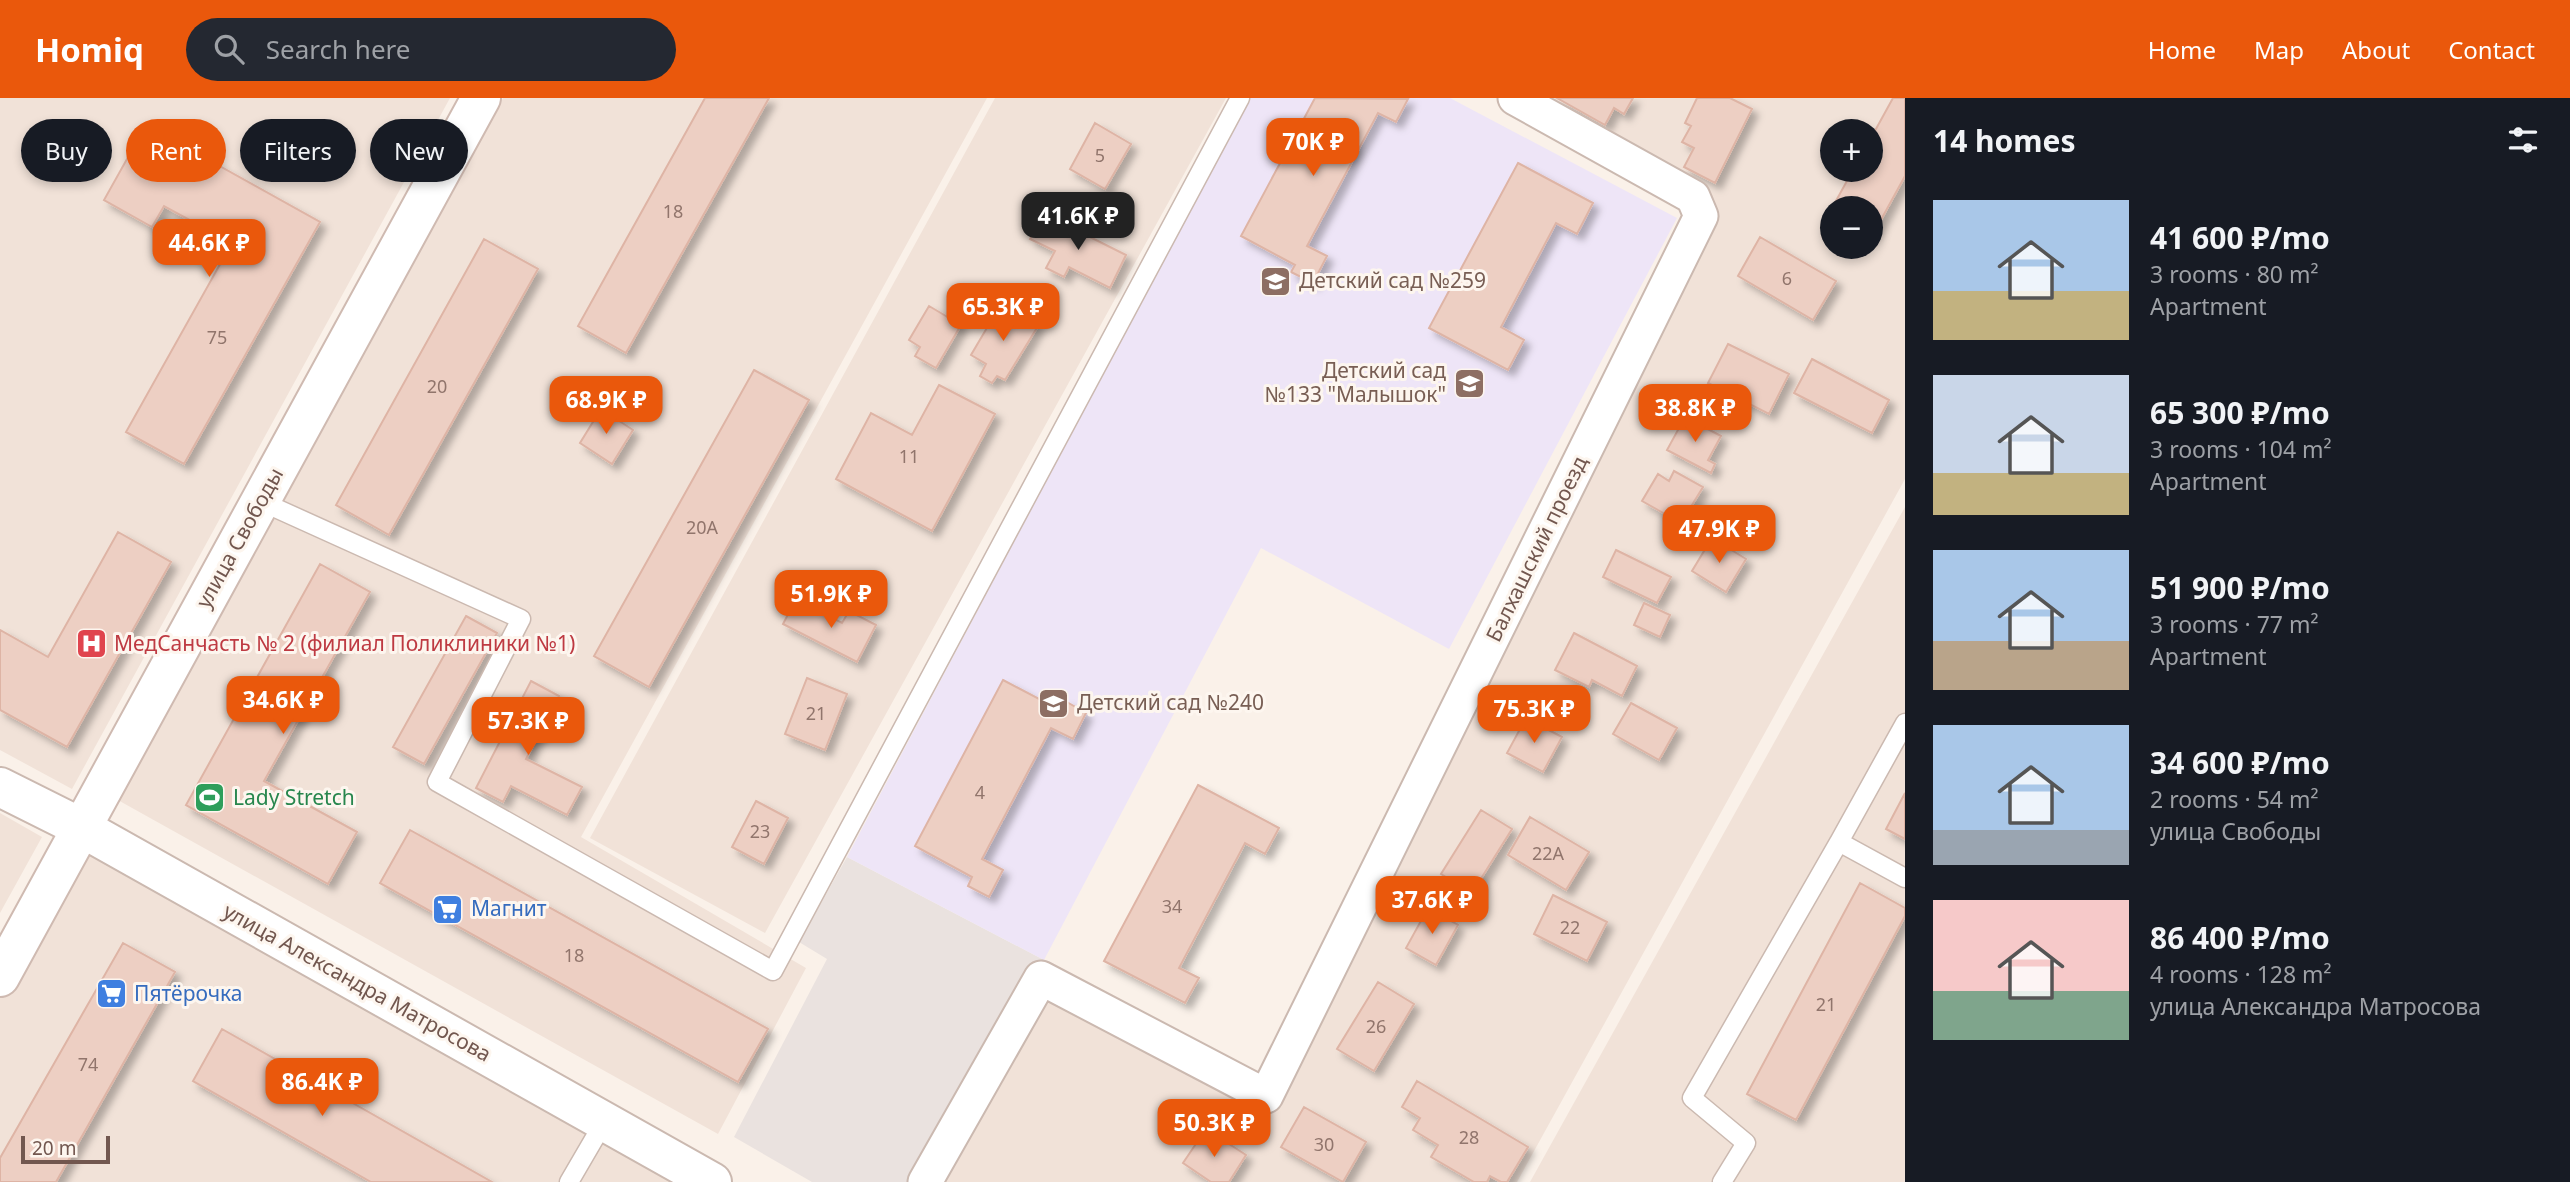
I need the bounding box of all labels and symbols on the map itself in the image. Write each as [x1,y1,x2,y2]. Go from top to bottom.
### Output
pin: 70K ₽ [1264,118,1362,178]
house number: 5 [1095,143,1105,167]
pin: 41.6K ₽ [1013,192,1143,252]
house number: 18 [663,199,683,223]
pin: 44.6K ₽ [144,220,274,279]
school or university icon: Детский сад №259 [1259,264,1293,298]
place label: Детский сад №259 [1299,266,1486,294]
house number: 6 [1782,266,1792,290]
pin: 65.3K ₽ [938,284,1068,343]
house number: 75 [207,325,227,349]
place label: Детский сад №133 "Малышок" [1265,356,1446,408]
school or university icon: Детский сад №133 "Малышок" [1452,366,1486,400]
house number: 20 [427,374,447,398]
pin: 68.9K ₽ [541,376,671,436]
pin: 38.8K ₽ [1630,384,1760,444]
house number: 11 [899,444,919,468]
street label: Балхашский проезд [1479,451,1593,646]
street label: улица Свободы [189,462,289,613]
pin: 47.9K ₽ [1654,505,1784,565]
house number: 20А [686,515,719,539]
pin: 51.9K ₽ [766,570,896,630]
hospital icon: МедСанчасть № 2 (филиал Поликлиники №1) [74,627,108,661]
place label: МедСанчасть № 2 (филиал Поликлиники №1) [114,629,575,657]
pin: 34.6K ₽ [218,676,348,736]
school or university icon: Детский сад №240 [1037,686,1071,720]
pin: 75.3K ₽ [1469,686,1599,745]
place label: Детский сад №240 [1077,688,1264,716]
pin: 57.3K ₽ [463,698,593,757]
house number: 21 [806,701,826,725]
house number: 4 [975,780,985,804]
sports icon: Lady Stretch [193,781,227,815]
place label: Lady Stretch [233,783,355,811]
house number: 23 [750,819,770,843]
house number: 22А [1532,841,1565,865]
pin: 37.6K ₽ [1367,876,1497,936]
supermarket icon: Магнит [431,892,465,926]
place label: Магнит [471,894,547,922]
house number: 34 [1162,894,1182,918]
street label: улица Александра Матросова [219,897,496,1068]
house number: 22 [1560,915,1580,939]
house number: 18 [564,943,584,967]
supermarket icon: Пятёрочка [94,977,128,1011]
place label: Пятёрочка [134,979,242,1007]
house number: 21 [1816,992,1836,1016]
house number: 26 [1366,1014,1386,1038]
house number: 74 [78,1052,98,1076]
pin: 86.4K ₽ [257,1058,387,1118]
pin: 50.3K ₽ [1149,1100,1279,1159]
house number: 28 [1459,1125,1479,1149]
house number: 30 [1314,1132,1334,1156]
scale bar [21,1133,110,1165]

